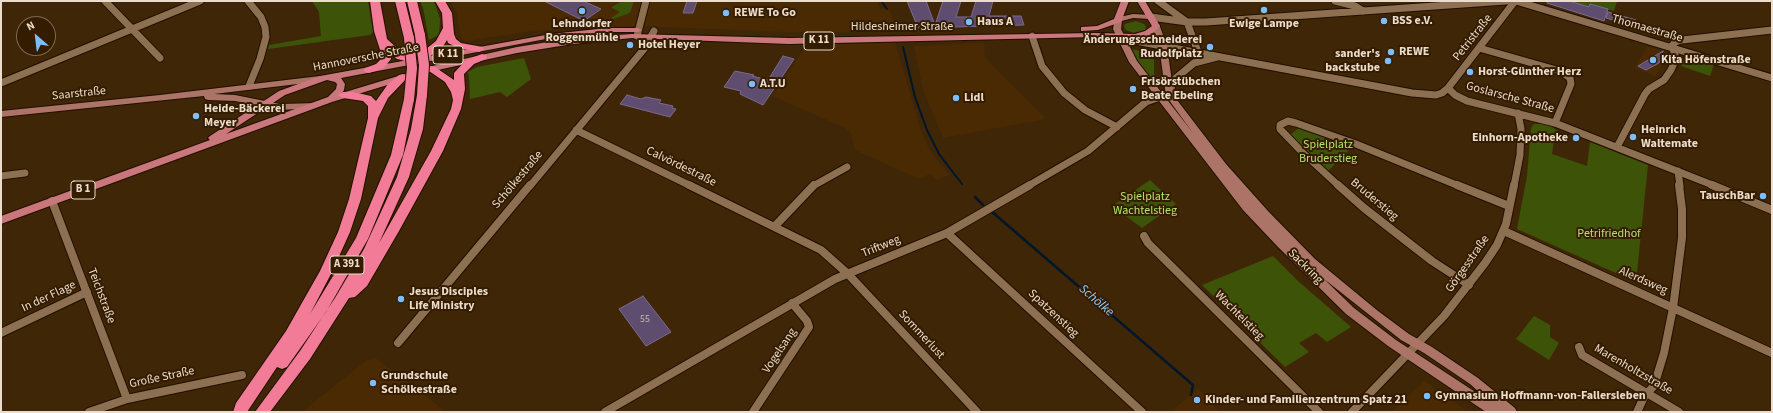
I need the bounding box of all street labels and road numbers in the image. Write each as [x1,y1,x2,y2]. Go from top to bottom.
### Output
street label: Petristraße [1450,12,1496,64]
street label: Thomaestraße [1610,12,1684,46]
street label: Hildesheimer Straße [851,20,953,34]
road number: K 11 [804,32,834,50]
street label: Hannoversche Straße [312,41,420,75]
road number: K 11 [433,46,463,64]
street label: Goslarsche Straße [1464,79,1556,117]
street label: Saarstraße [51,84,107,104]
street label: Calvördestraße [644,144,718,190]
street label: Schölkestraße [490,148,546,212]
street label: Bruderstieg [1347,176,1401,224]
road number: B 1 [71,181,95,199]
street label: Triftweg [859,233,903,261]
street label: Görgesstraße [1443,233,1493,295]
street label: Sackring [1284,246,1326,288]
road number: A 391 [330,256,364,274]
street label: Alerdsweg [1616,264,1670,298]
street label: Teichstraße [84,266,118,326]
street label: In der Flage [20,278,78,316]
street label: Spatzenstieg [1025,287,1081,341]
street label: Wachtelstieg [1211,288,1267,344]
street label: Sommerlust [895,308,947,362]
street label: Vogelsang [760,326,800,376]
street label: Marenholtzstraße [1591,342,1675,398]
street label: Große Straße [128,364,196,392]

